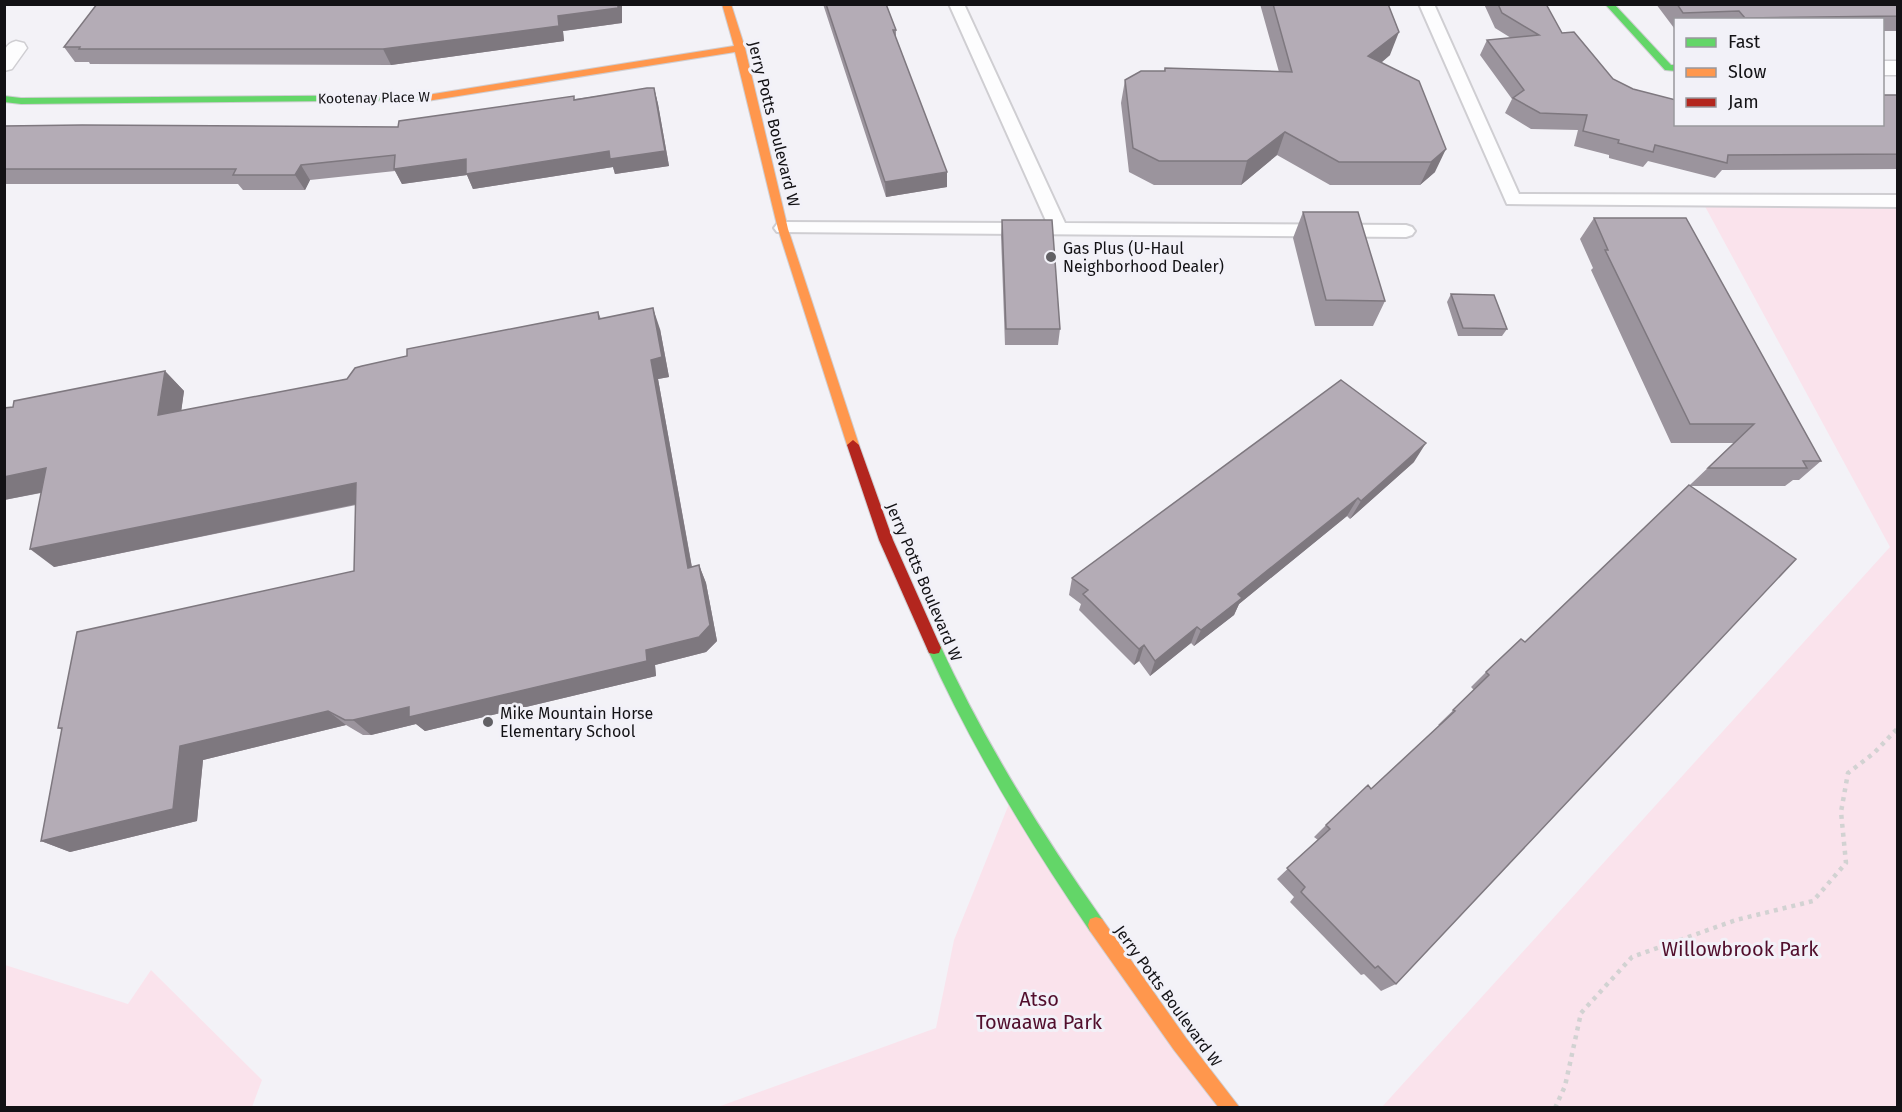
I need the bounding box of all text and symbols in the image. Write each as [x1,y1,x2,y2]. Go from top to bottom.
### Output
legend [1674,18,1884,126]
text: Fast [1728,31,1761,53]
street label: Jerry Potts Boulevard W [744,39,804,209]
text: Slow [1728,61,1767,83]
street label: Kootenay Place W [318,89,431,107]
text: Jam [1728,91,1759,113]
place label: Gas Plus (U-Haul Neighborhood Dealer) [1063,239,1224,276]
marker: Gas Plus (U-Haul Neighborhood Dealer) [1044,250,1058,264]
street label: Jerry Potts Boulevard W [882,500,966,664]
place label: Mike Mountain Horse Elementary School [500,704,653,741]
marker: Mike Mountain Horse Elementary School [481,715,495,729]
street label: Jerry Potts Boulevard W [1110,922,1226,1070]
park label: Willowbrook Park [1661,937,1819,961]
park label: Atso Towaawa Park [976,987,1103,1034]

